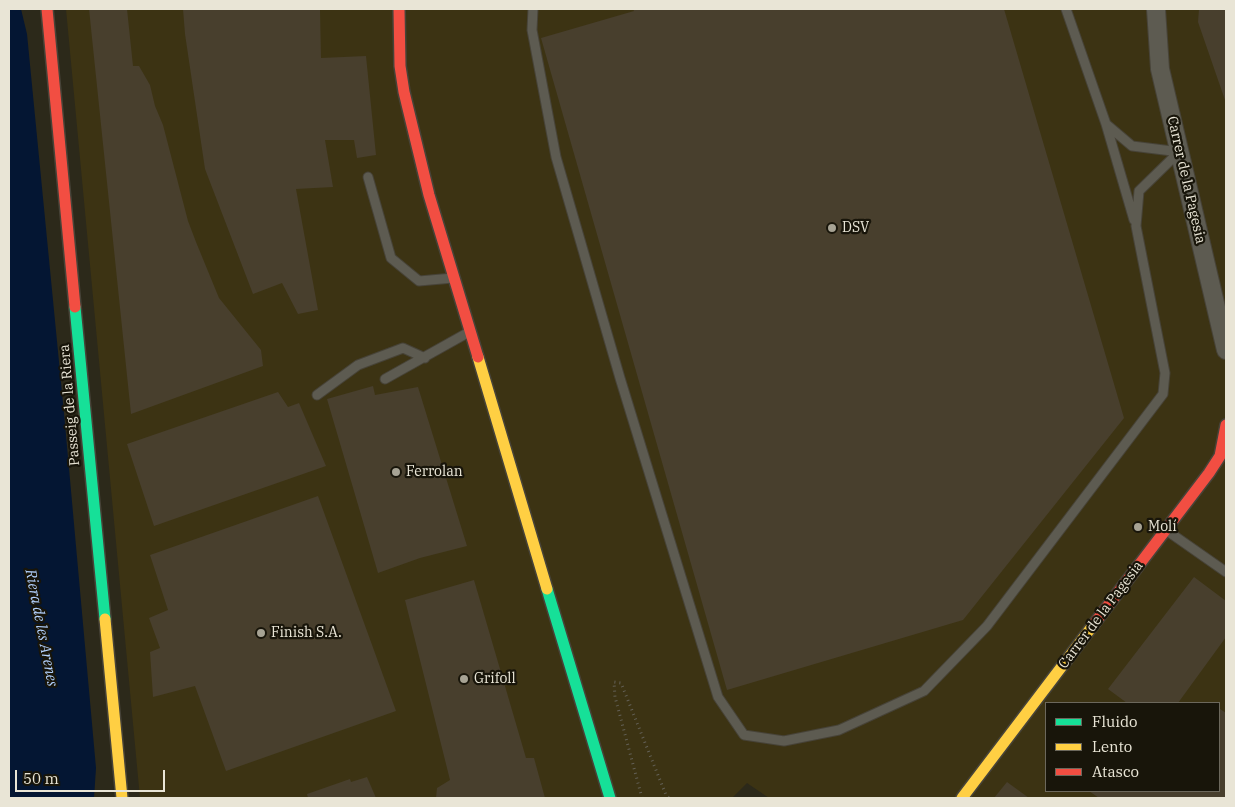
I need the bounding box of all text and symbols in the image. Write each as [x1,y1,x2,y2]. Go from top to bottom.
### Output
street label: Carrer de la Pagesia [1163,115,1209,245]
place label: DSV [842,220,869,236]
marker: DSV [826,222,838,234]
street label: Passeig de la Riera [56,343,84,467]
place label: Ferrolan [406,464,463,480]
marker: Ferrolan [390,466,402,478]
place label: Molí [1148,519,1177,535]
marker: Molí [1132,521,1144,533]
street label: Carrer de la Pagesia [1055,558,1147,672]
water label: Riera de les Arenes [21,568,61,688]
place label: Finish S.A. [271,625,342,641]
marker: Finish S.A. [255,627,267,639]
place label: Grifoll [474,671,516,687]
marker: Grifoll [458,673,470,685]
legend [1045,702,1220,792]
text: Fluido [1092,712,1137,731]
text: Lento [1092,737,1132,756]
scale bar [18,760,168,792]
text: Atasco [1092,762,1139,781]
text: 50 m [23,769,59,788]

